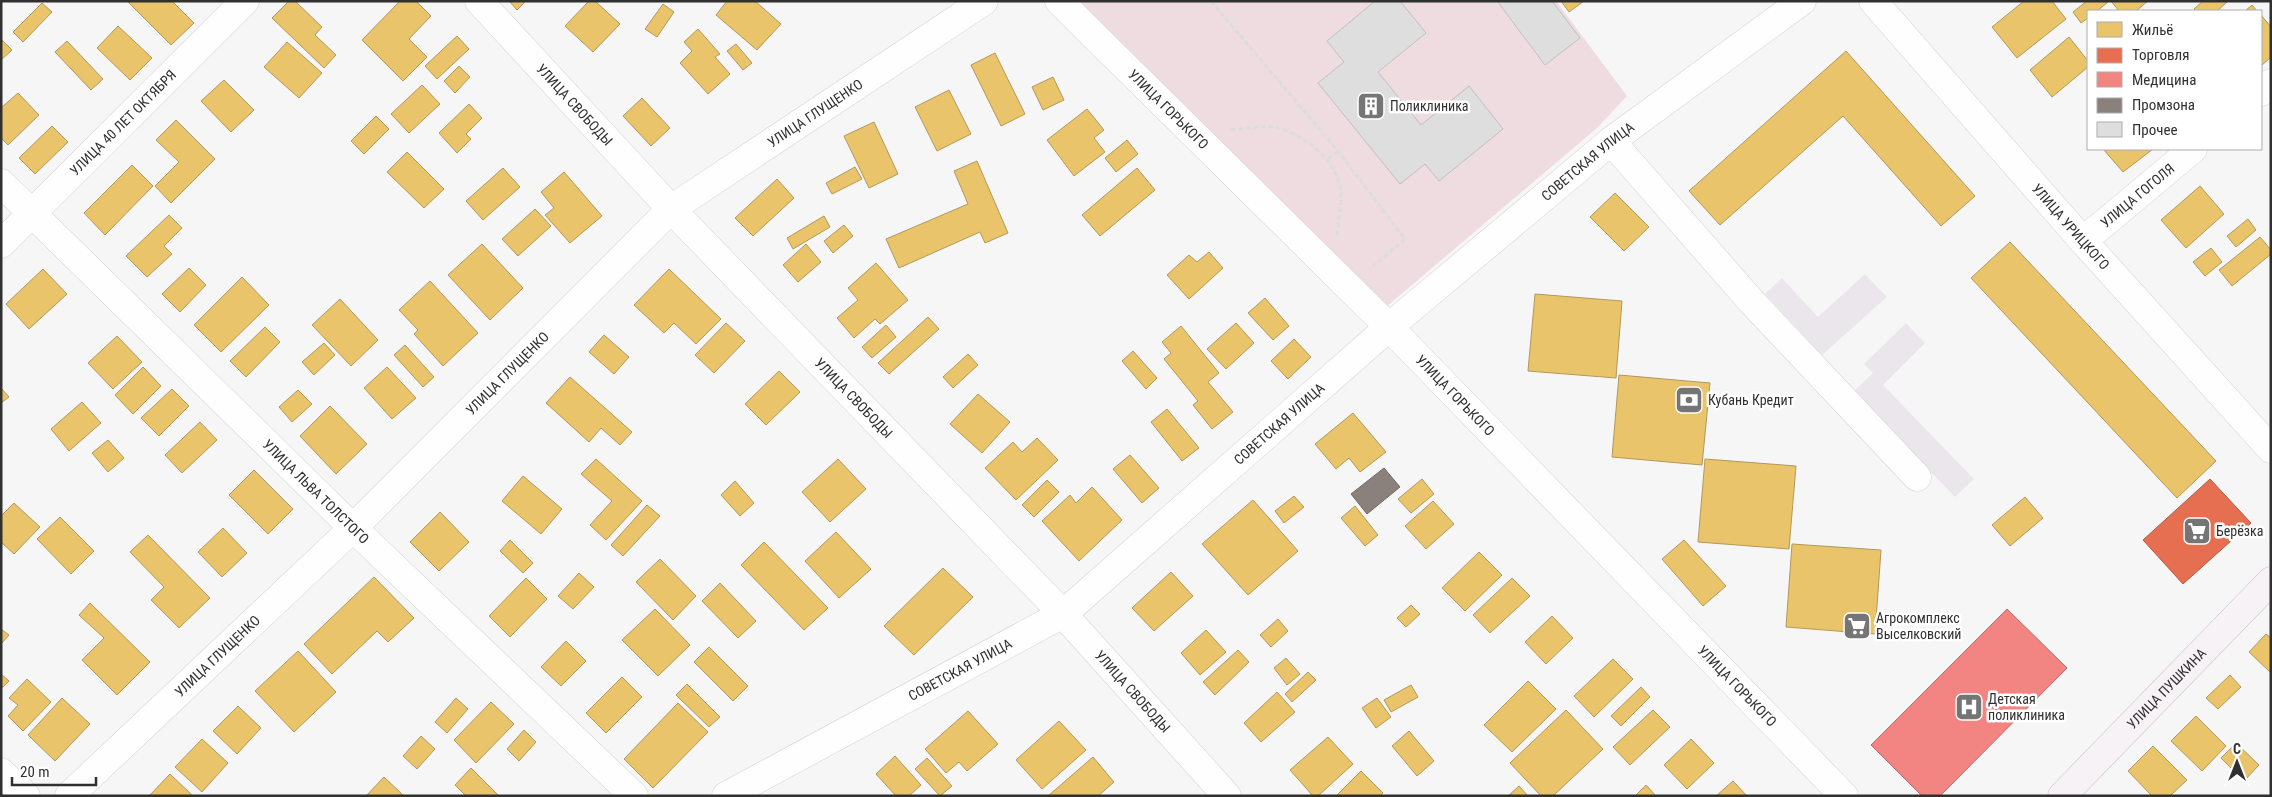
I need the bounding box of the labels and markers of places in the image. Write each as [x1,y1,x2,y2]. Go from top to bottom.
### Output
building icon: Поликлиника [1356,91,1386,121]
place label: Поликлиника [1390,98,1469,114]
bank icon: Кубань Кредит [1674,385,1704,415]
place label: Кубань Кредит [1708,392,1794,408]
supermarket icon: Берёзка [2182,516,2212,546]
place label: Берёзка [2216,523,2263,539]
place label: Агрокомплекс Выселковский [1876,610,1961,642]
supermarket icon: Агрокомплекс Выселковский [1842,611,1872,641]
place label: Детская поликлиника [1988,691,2065,723]
hospital icon: Детская поликлиника [1954,692,1984,722]

